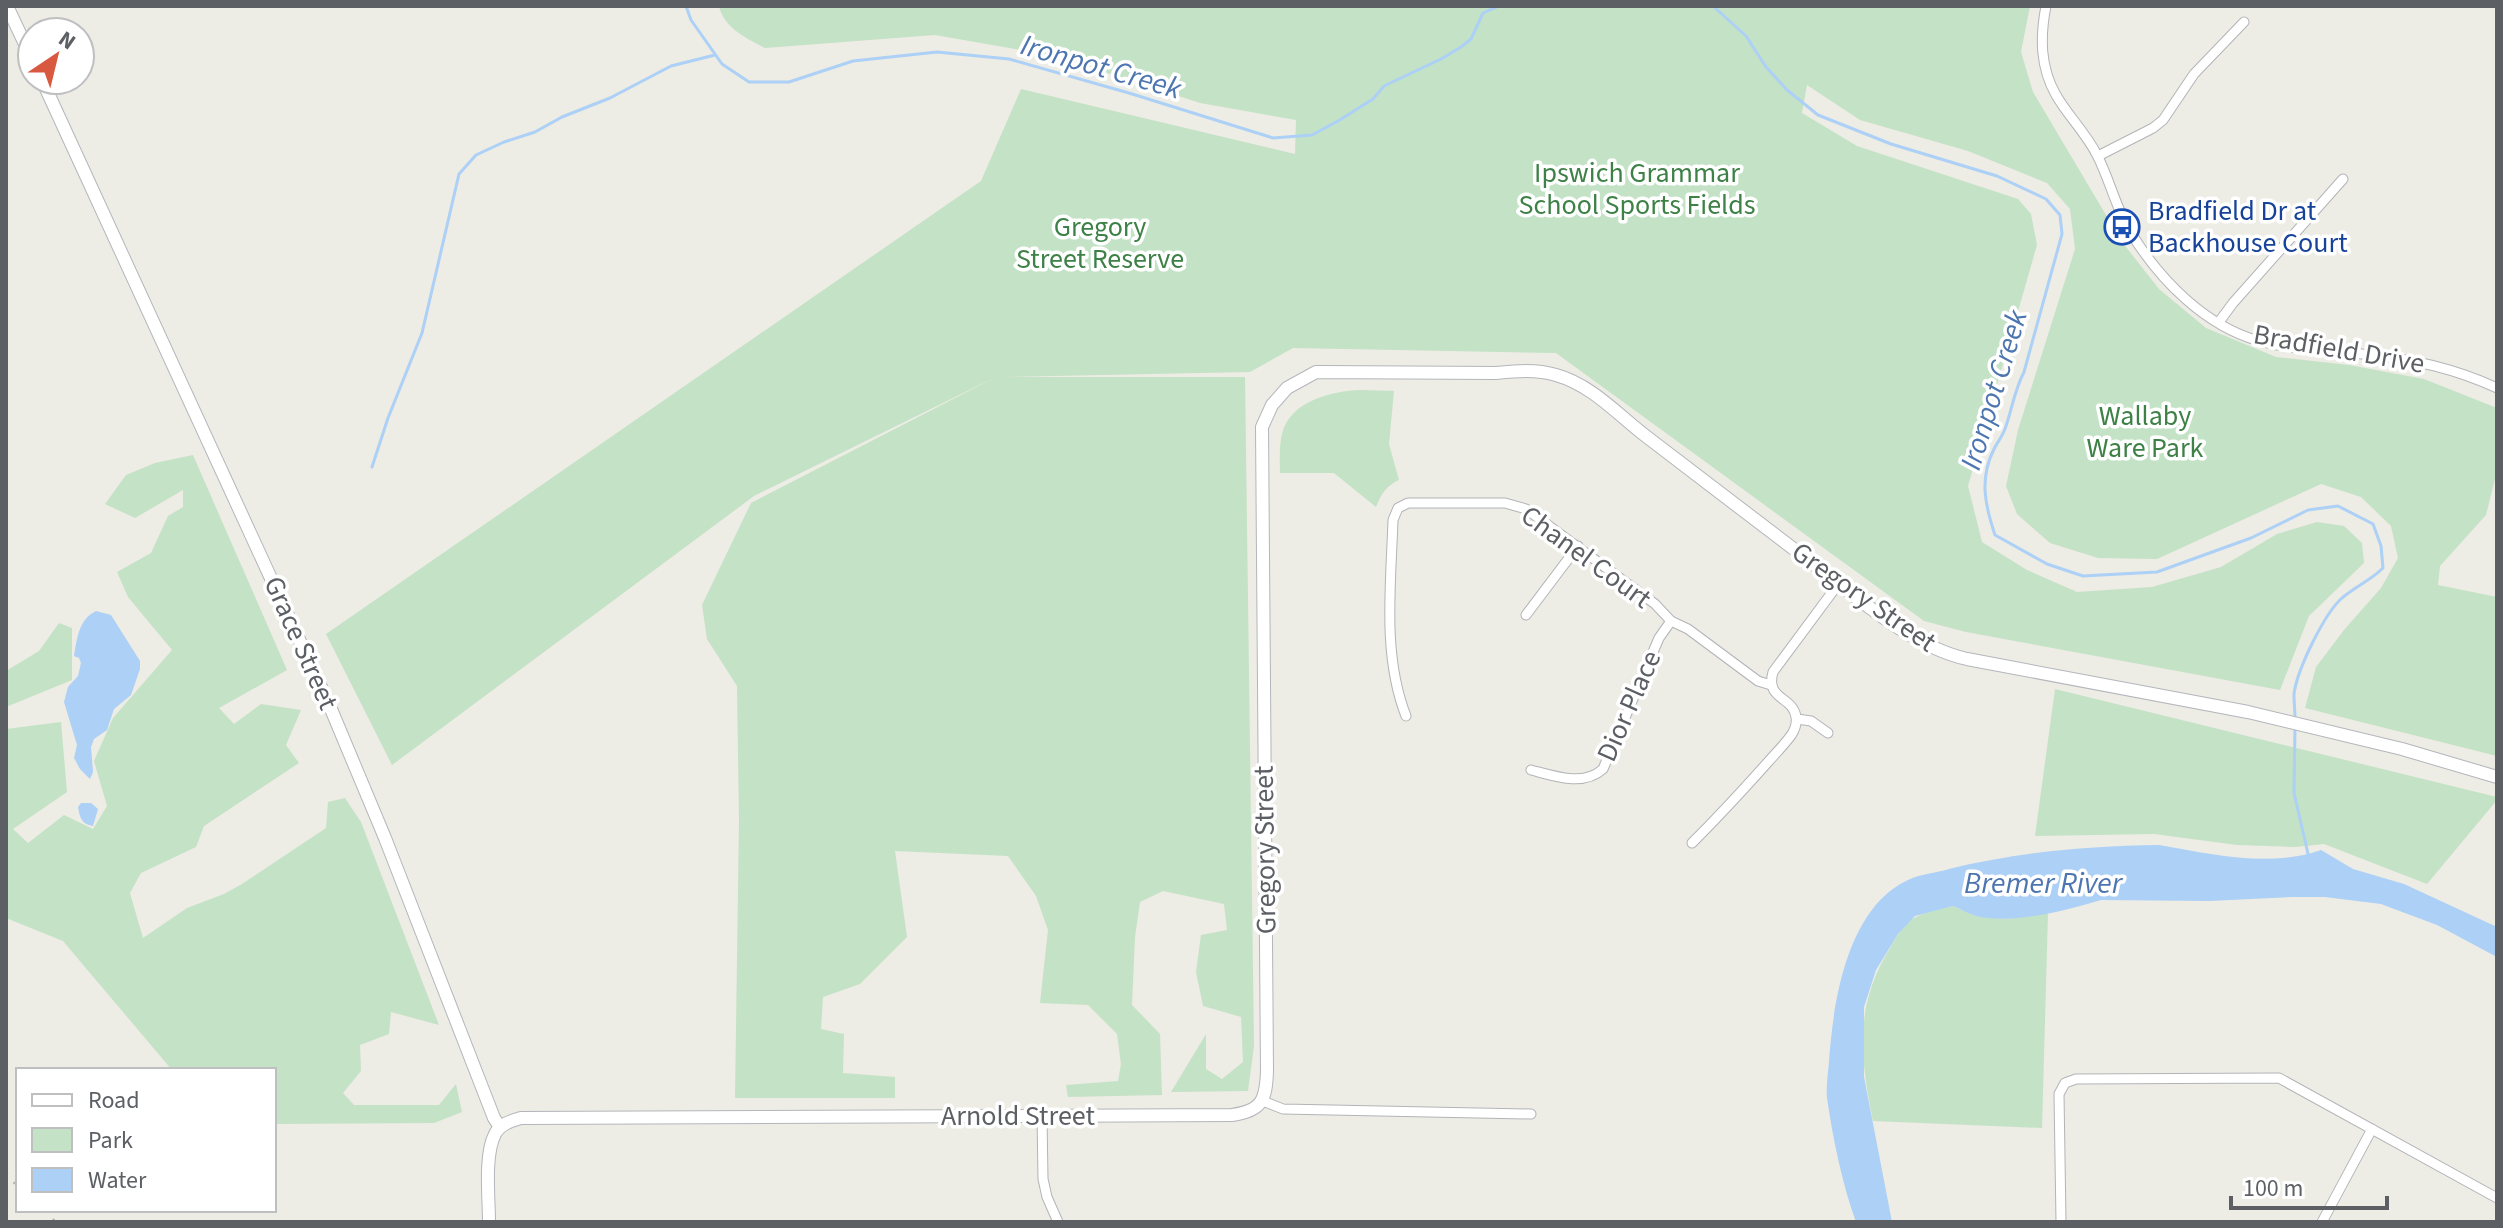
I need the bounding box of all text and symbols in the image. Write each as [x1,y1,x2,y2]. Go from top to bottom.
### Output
north arrow [16,16,96,96]
text: N [52,23,82,58]
water label: Ironpot Creek [1016,24,1187,111]
park label: Ipswich Grammar School Sports Fields [1519,153,1755,225]
place label: Bradfield Dr at Backhouse Court [2148,191,2348,263]
park label: Gregory Street Reserve [1016,207,1184,279]
bus stop icon: Bradfield Dr at Backhouse Court [2103,208,2141,246]
water label: Ironpot Creek [1949,304,2039,475]
street label: Bradfield Drive [2250,314,2428,384]
park label: Wallaby Ware Park [2087,396,2204,468]
street label: Chanel Court [1512,496,1660,618]
street label: Gregory Street [1784,532,1945,662]
street label: Grace Street [254,570,348,717]
street label: Dior Place [1587,644,1671,768]
street label: Gregory Street [1244,765,1286,935]
water label: Bremer River [1964,862,2124,905]
legend [16,1068,276,1212]
text: Road [88,1083,140,1118]
street label: Arnold Street [941,1096,1095,1136]
text: Park [88,1123,133,1158]
scale bar [2231,1160,2387,1210]
text: Water [88,1163,147,1198]
text: 100 m [2243,1171,2303,1206]

